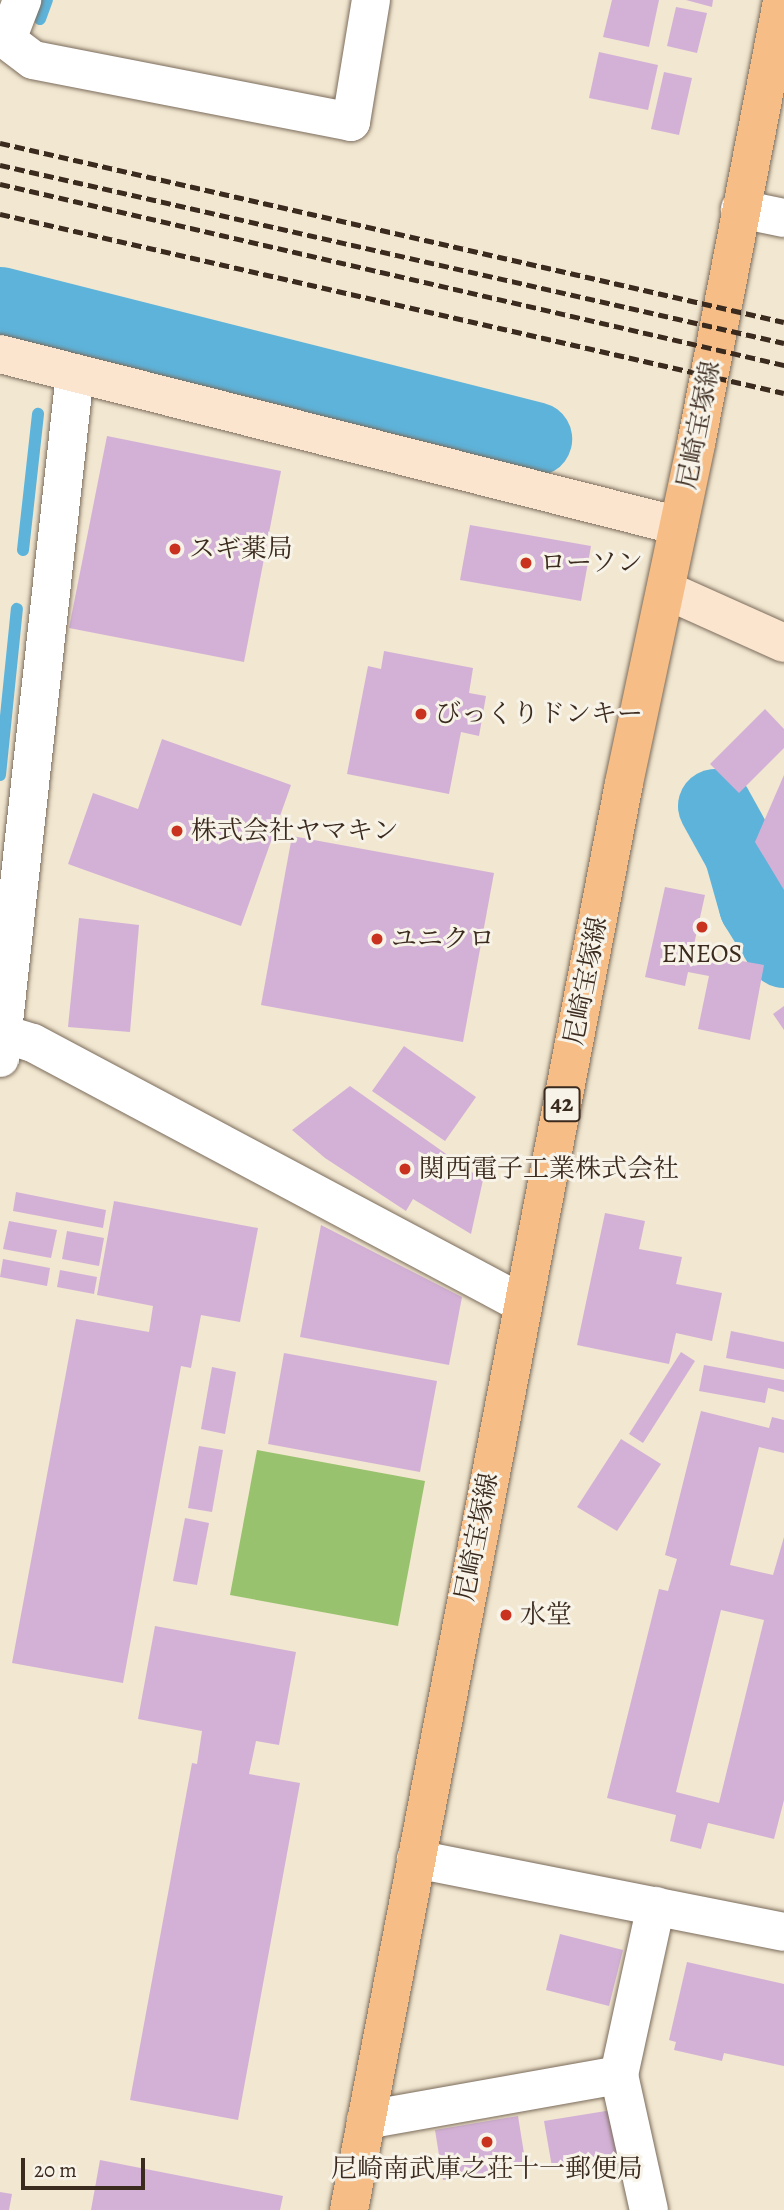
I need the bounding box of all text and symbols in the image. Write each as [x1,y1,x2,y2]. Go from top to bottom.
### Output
street label: 尼崎宝塚線 [671,358,727,492]
place label: スギ薬局 [189,533,293,565]
marker: スギ薬局 [167,541,183,557]
place label: ローソン [540,547,644,579]
marker: ローソン [518,555,534,571]
place label: びっくりドンキー [435,698,643,730]
marker: びっくりドンキー [413,706,429,722]
place label: 株式会社ヤマキン [191,815,399,847]
marker: 株式会社ヤマキン [169,823,185,839]
street label: 尼崎宝塚線 [558,914,614,1048]
marker: ENEOS [694,919,710,935]
place label: ユニクロ [391,923,495,955]
marker: ユニクロ [369,931,385,947]
place label: ENEOS [662,938,742,970]
road number: 42 [543,1084,581,1124]
place label: 関西電子工業株式会社 [419,1153,679,1185]
marker: 関西電子工業株式会社 [397,1161,413,1177]
street label: 尼崎宝塚線 [449,1470,505,1604]
place label: 水堂 [520,1599,572,1631]
marker: 水堂 [498,1607,514,1623]
marker: 尼崎南武庫之荘十一郵便局 [479,2134,495,2150]
scale bar [24,2144,149,2188]
place label: 尼崎南武庫之荘十一郵便局 [331,2153,643,2185]
text: 20 m [34,2156,77,2184]

